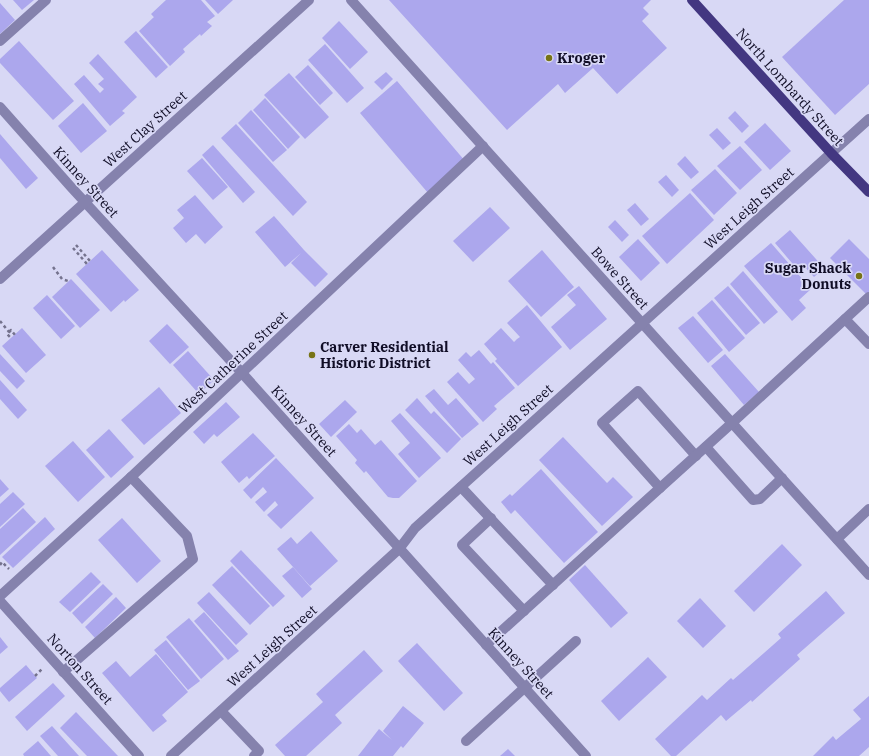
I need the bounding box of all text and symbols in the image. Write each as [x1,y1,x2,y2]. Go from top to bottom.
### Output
street label: North Lombardy Street [732,24,848,150]
place label: Kroger [557,49,605,67]
marker: Kroger [544,53,554,63]
street label: West Clay Street [100,87,191,171]
street label: Kinney Street [49,143,123,221]
street label: West Leigh Street [700,163,798,253]
street label: Bowe Street [587,243,653,313]
place label: Sugar Shack Donuts [765,259,851,293]
marker: Sugar Shack Donuts [854,271,864,281]
street label: West Catherine Street [175,307,291,417]
place label: Carver Residential Historic District [320,338,449,372]
marker: Carver Residential Historic District [307,350,317,360]
street label: West Leigh Street [459,380,557,470]
street label: Kinney Street [267,382,341,460]
street label: West Leigh Street [223,601,321,691]
street label: Kinney Street [484,624,558,702]
street label: Norton Street [43,630,117,708]

